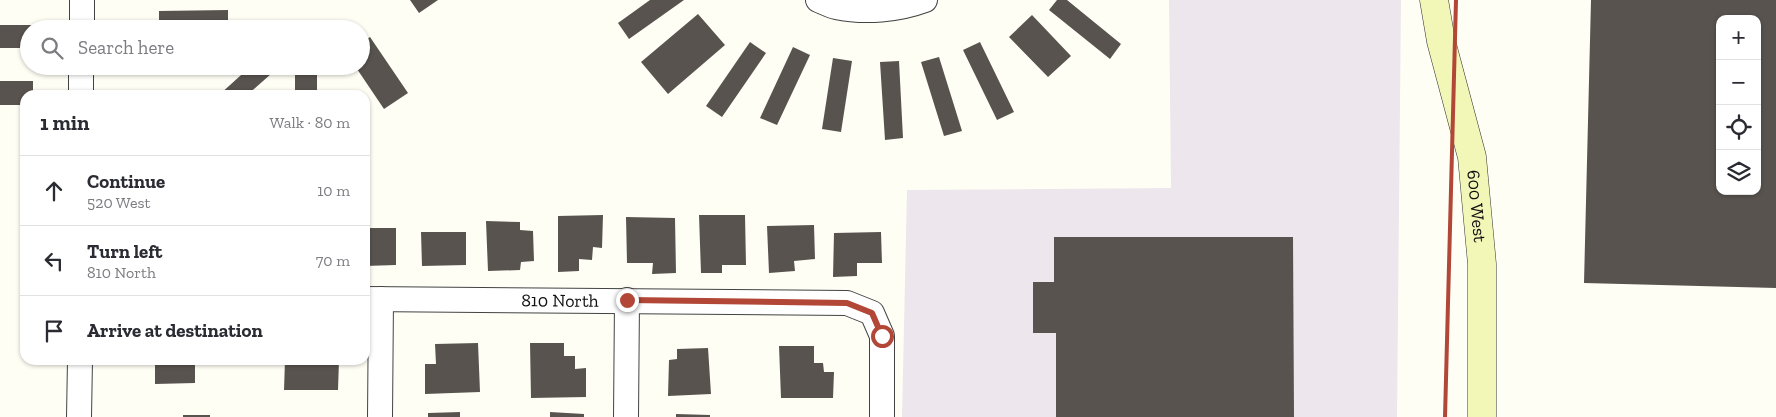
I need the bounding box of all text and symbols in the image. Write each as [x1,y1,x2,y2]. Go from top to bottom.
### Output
map controls [1716,15,1761,195]
button: + [1716,15,1761,60]
search box [20,20,370,75]
icon: search [38,34,66,62]
text: Search here [78,36,174,59]
button: − [1716,60,1761,105]
button: locate [1716,105,1761,150]
text: 1 min [40,110,90,135]
text: Walk · 80 m [269,113,350,132]
button: layers [1716,150,1761,195]
street label: 600 West [1462,169,1491,244]
text: Continue [87,170,165,193]
icon: ahead [40,177,68,205]
text: 10 m [317,181,350,200]
text: 520 West [87,193,150,212]
text: Turn left [87,240,162,263]
icon: left [40,247,68,275]
text: 70 m [316,251,350,270]
text: 810 North [87,263,156,282]
street label: 810 North [521,289,599,312]
route end [616,289,639,312]
icon: arrive [40,317,68,345]
text: Arrive at destination [87,319,263,342]
route start [871,325,894,348]

